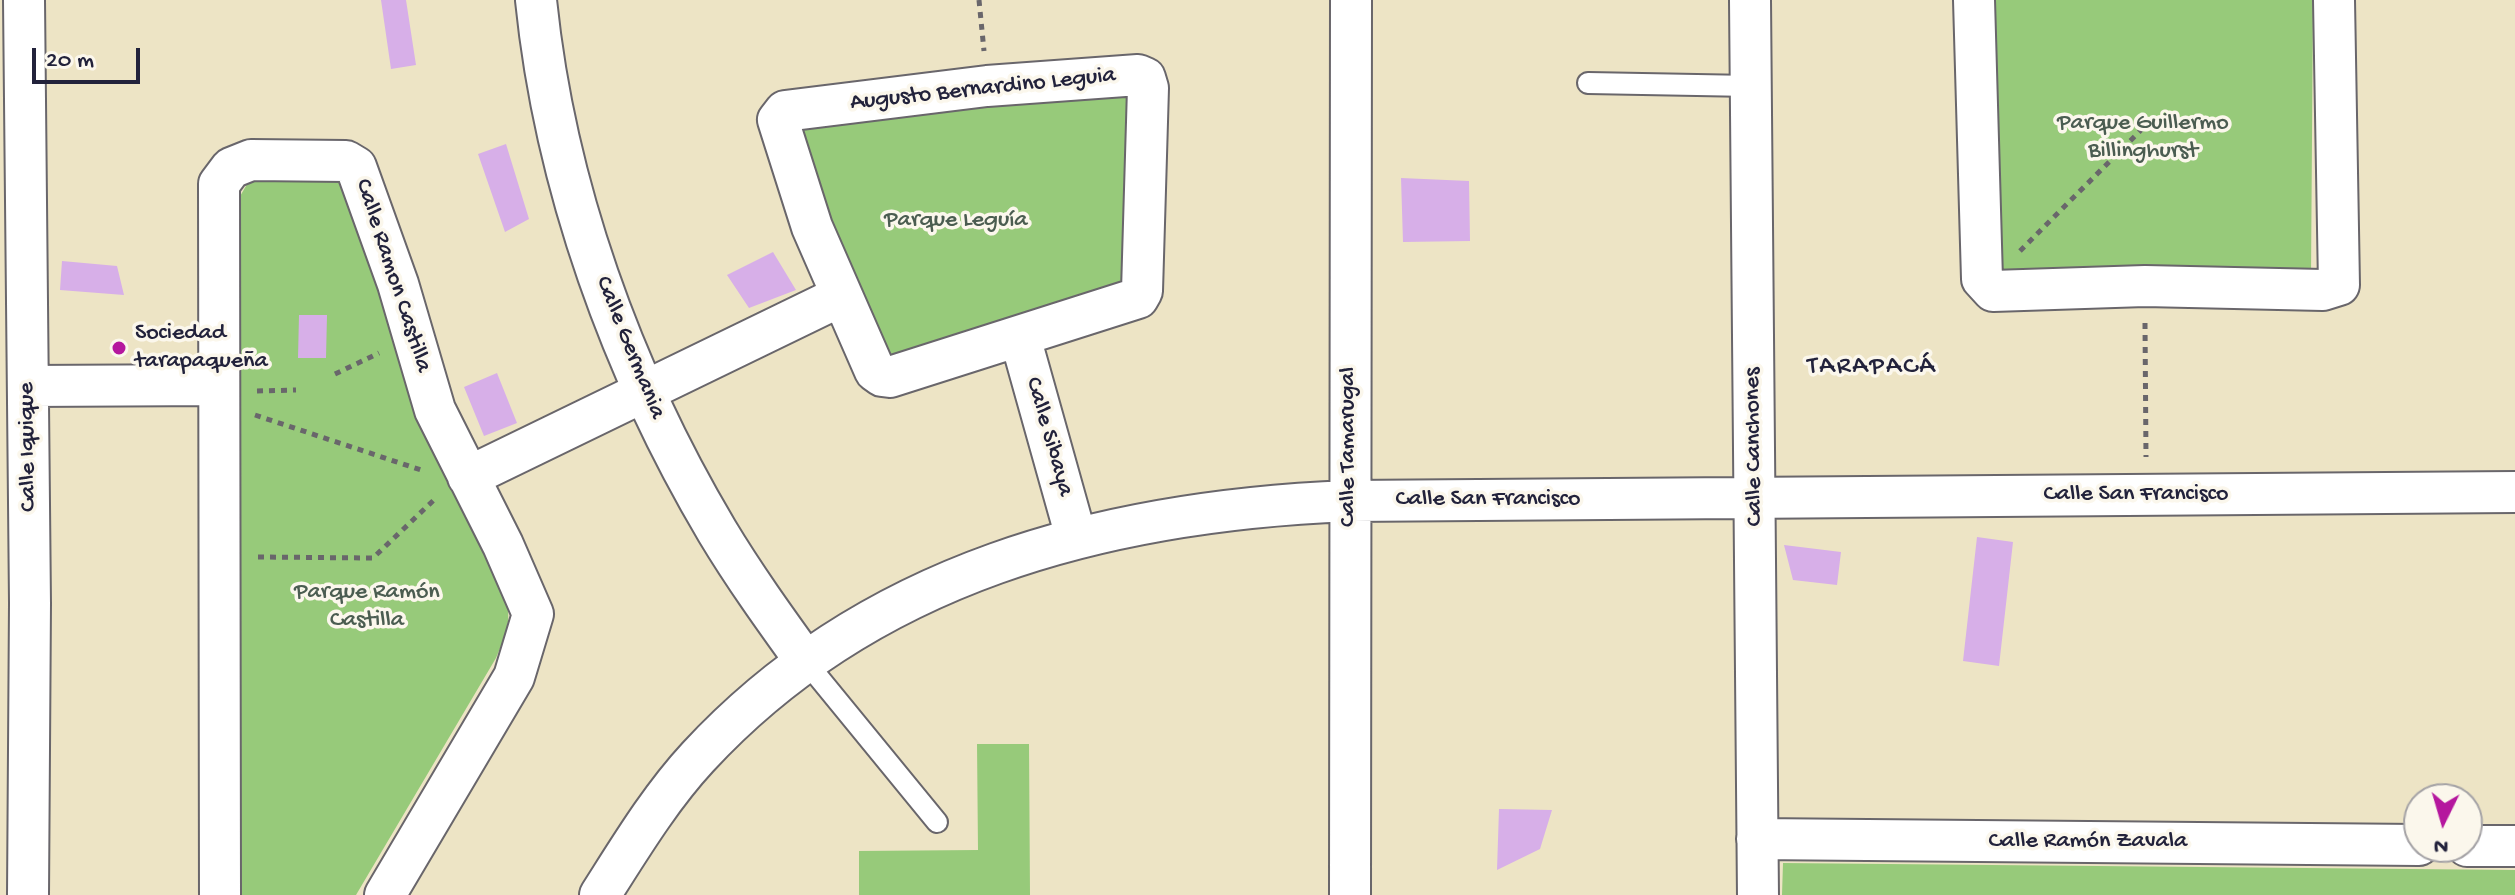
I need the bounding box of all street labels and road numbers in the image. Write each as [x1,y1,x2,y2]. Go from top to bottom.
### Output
street label: Augusto Bernardino Leguia [849,62,1117,118]
street label: Calle Ramon Castilla [347,176,437,376]
street label: Calle Germania [587,272,671,424]
street label: Calle Tamarugal [1335,367,1363,527]
street label: Calle Canchones [1739,367,1771,527]
street label: Calle Sibaya [1017,374,1079,500]
street label: Calle Iquique [13,382,45,512]
street label: Calle San Francisco [2044,481,2228,509]
street label: Calle San Francisco [1396,486,1580,514]
street label: Calle Ramón Zavala [1989,828,2187,856]

